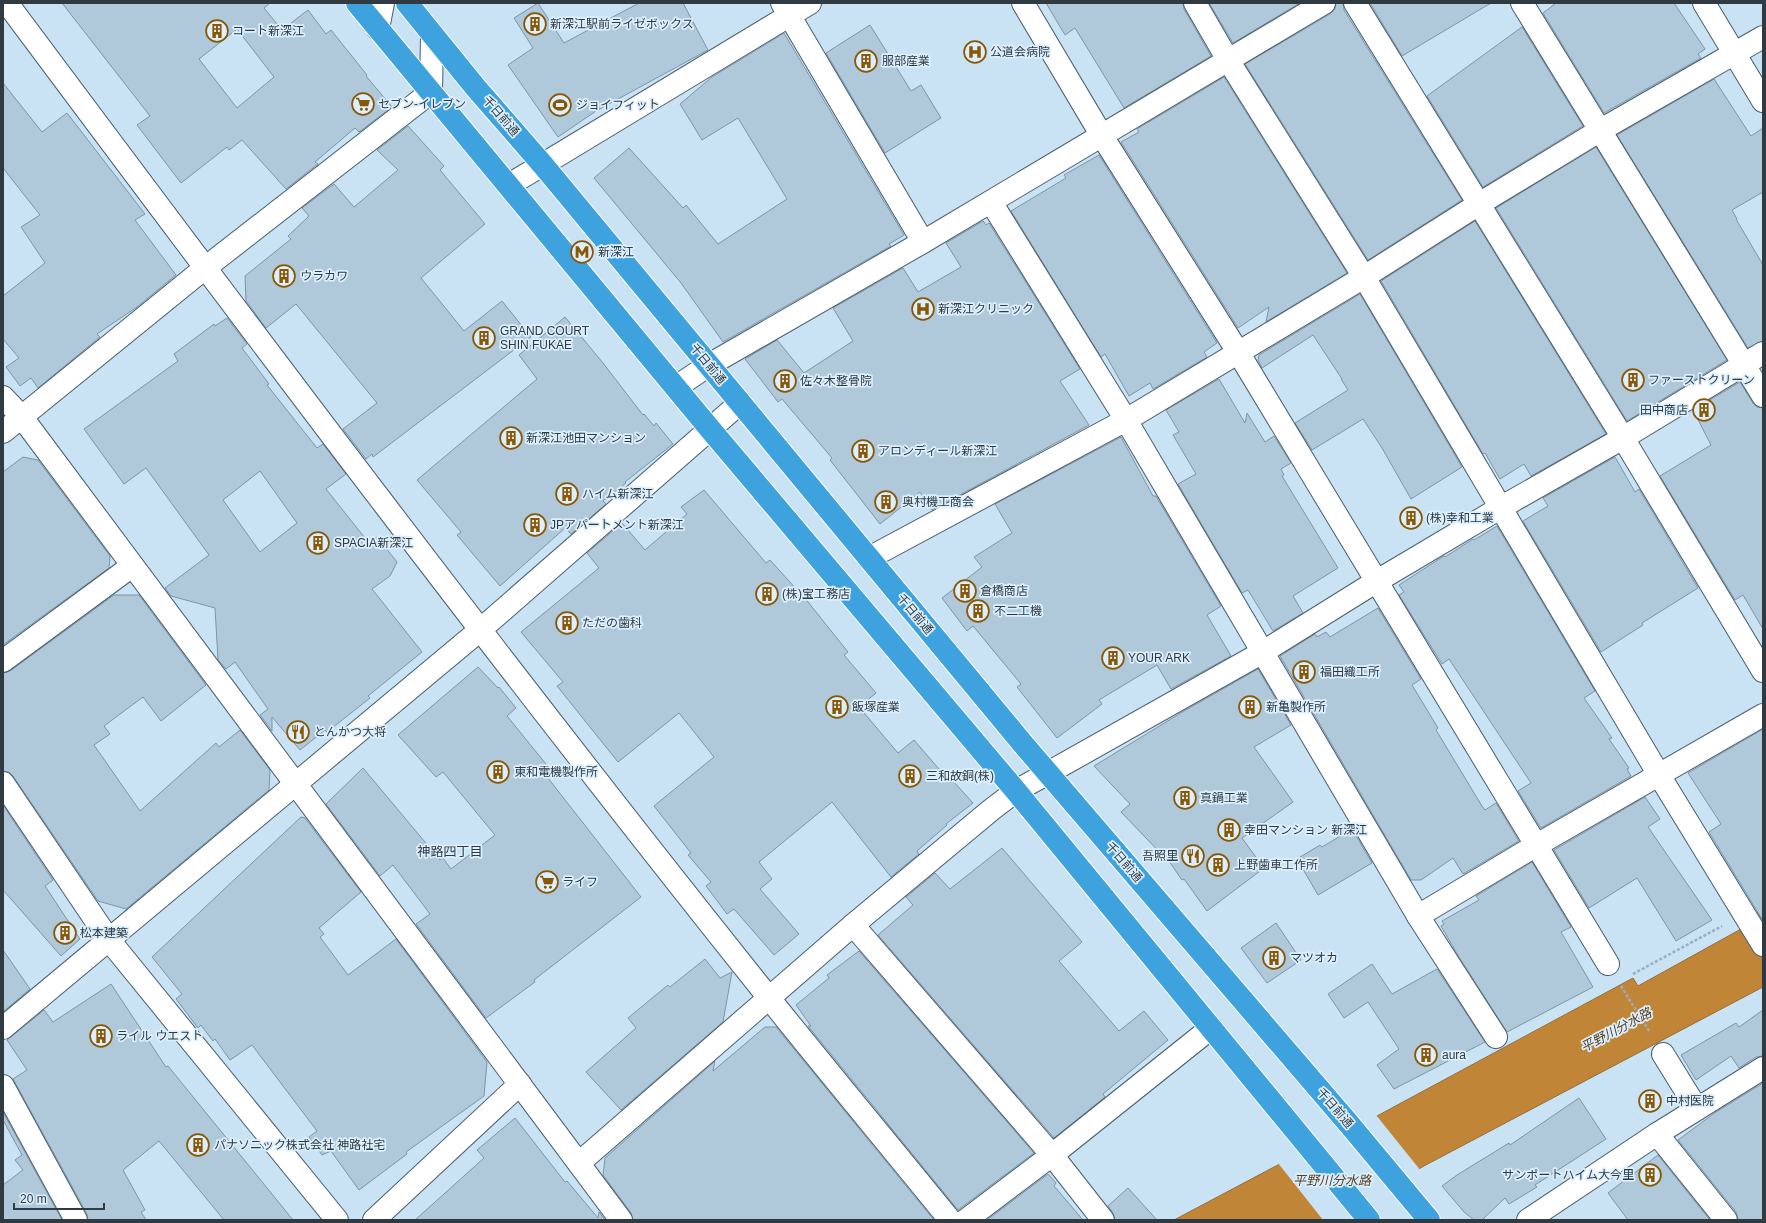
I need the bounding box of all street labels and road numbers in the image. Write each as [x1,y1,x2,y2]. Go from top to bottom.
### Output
street label: 千日前通 [480,93,522,139]
street label: 千日前通 [687,341,729,387]
street label: 千日前通 [894,591,936,637]
street label: 千日前通 [1103,839,1145,885]
street label: 千日前通 [1314,1085,1356,1131]

